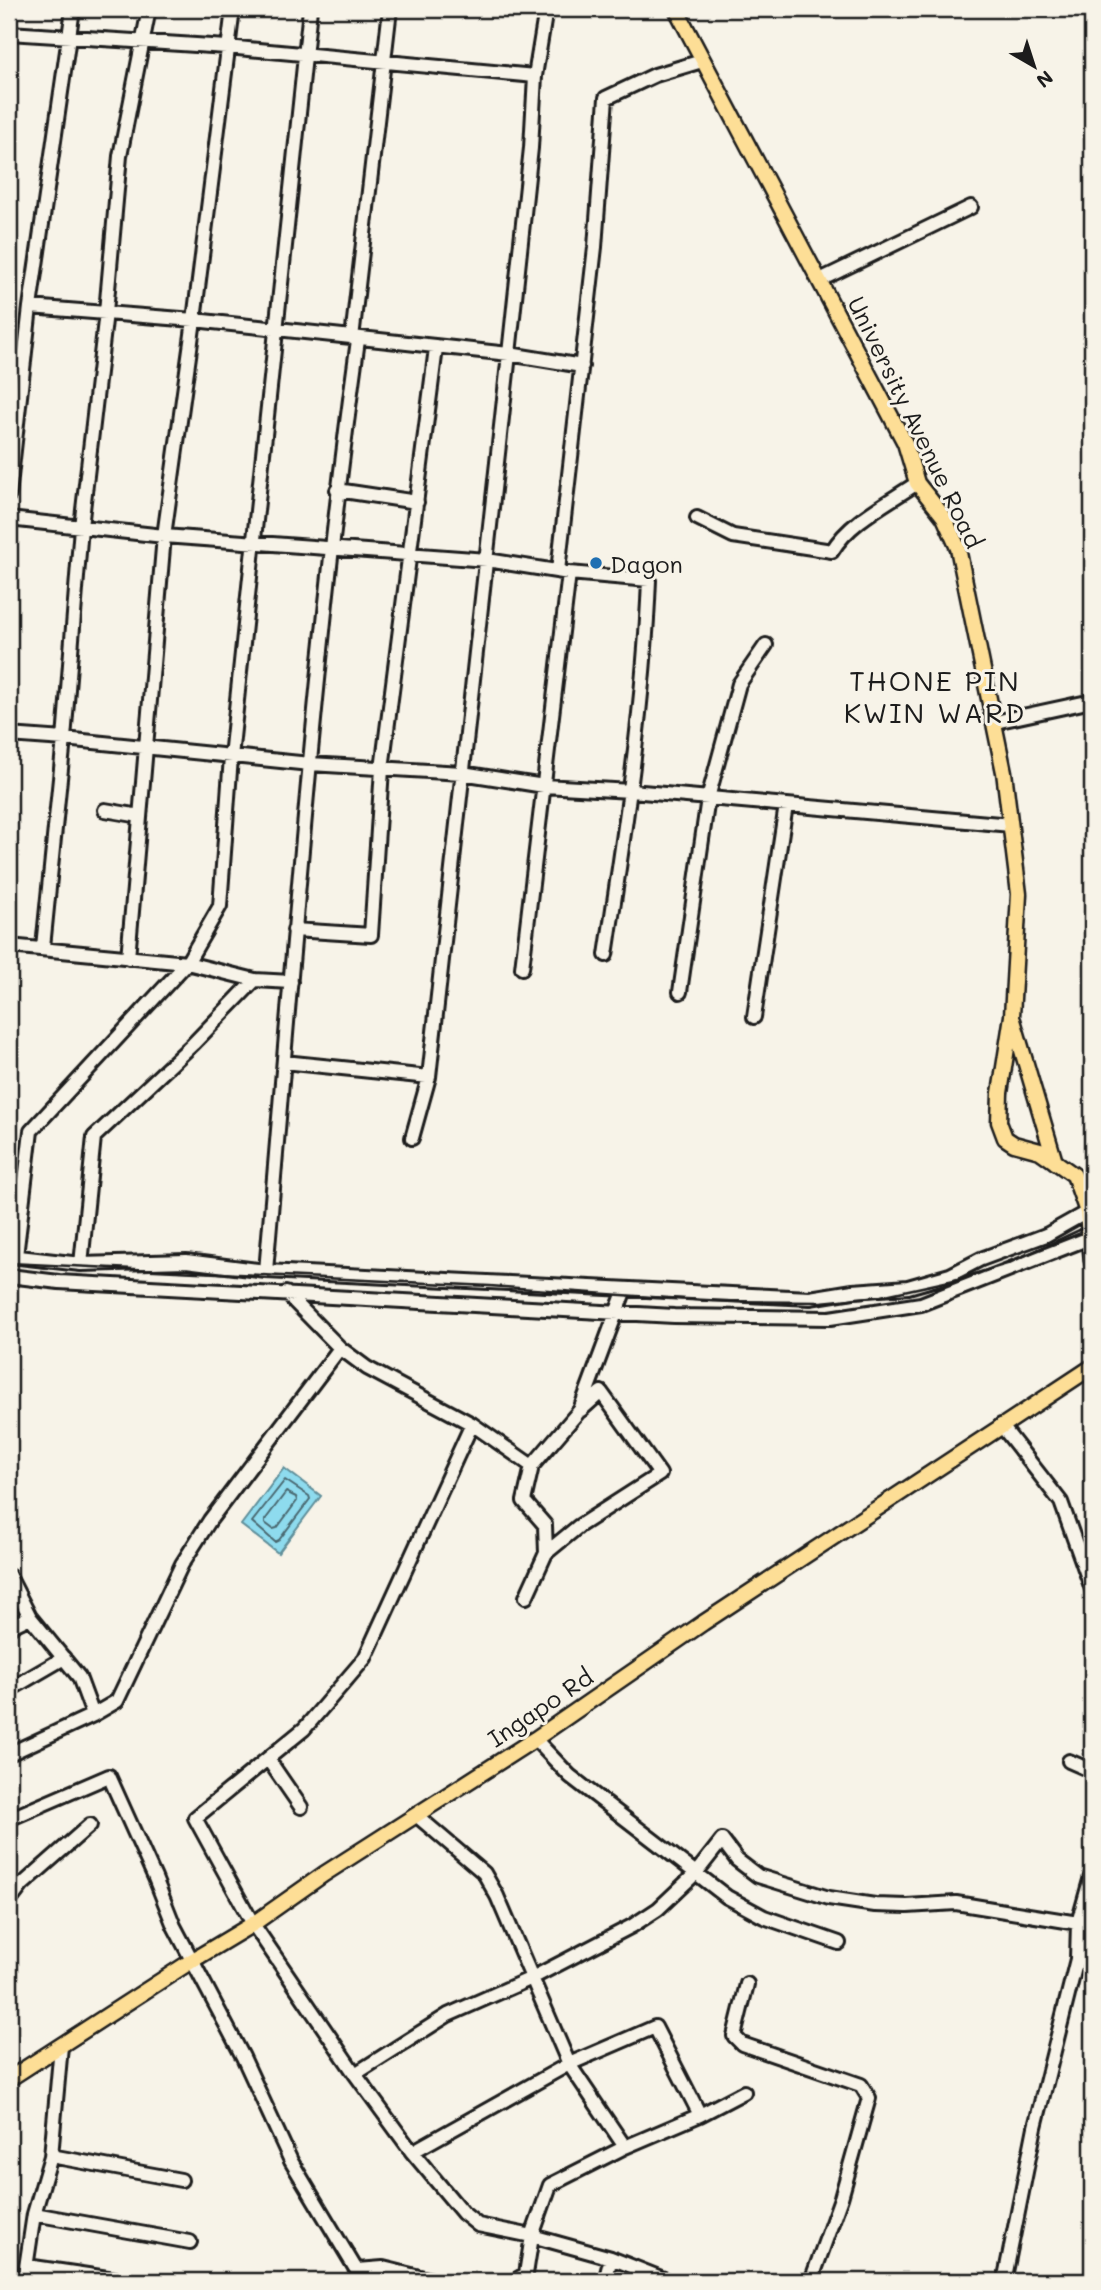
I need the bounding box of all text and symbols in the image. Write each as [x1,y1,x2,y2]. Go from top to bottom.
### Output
north arrow [1000,32,1070,102]
text: N [1032,65,1058,94]
street label: University Avenue Road [841,291,991,553]
place label: Dagon [610,548,683,579]
marker: Dagon [588,555,604,571]
district label: THONE PIN KWIN WARD [844,662,1026,730]
street label: Ingapo Rd [482,1661,598,1753]

